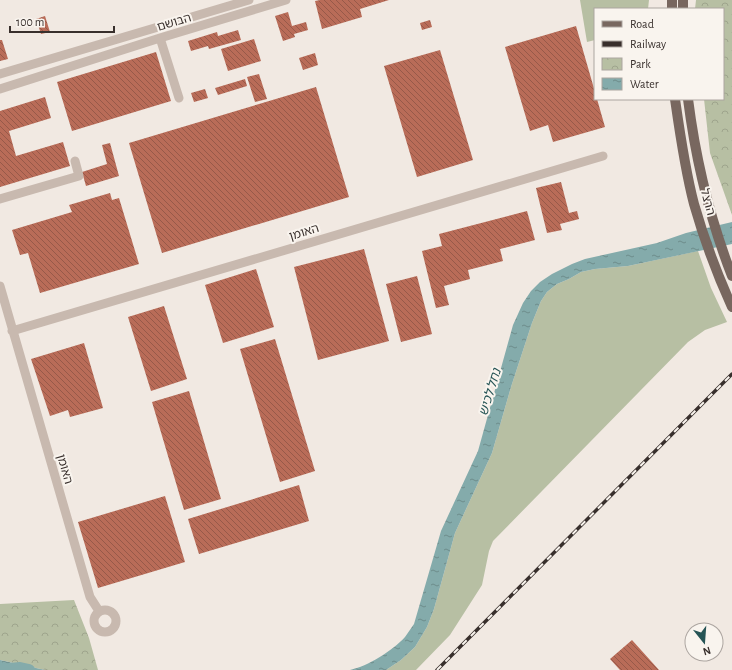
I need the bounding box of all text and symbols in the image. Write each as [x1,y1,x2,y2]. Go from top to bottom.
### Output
scale bar [10,8,114,34]
legend [594,8,724,100]
street label: הבושם [156,11,192,33]
text: 100 m [16,16,44,28]
text: Road [630,18,654,30]
text: Railway [630,38,666,51]
text: Park [630,58,651,70]
text: Water [630,78,659,90]
street label: הרצל [699,188,717,216]
street label: האומן [288,222,320,242]
water label: נחל לכיש [477,366,504,418]
street label: האומן [55,453,75,485]
north arrow [684,622,724,662]
text: N [702,645,712,657]

